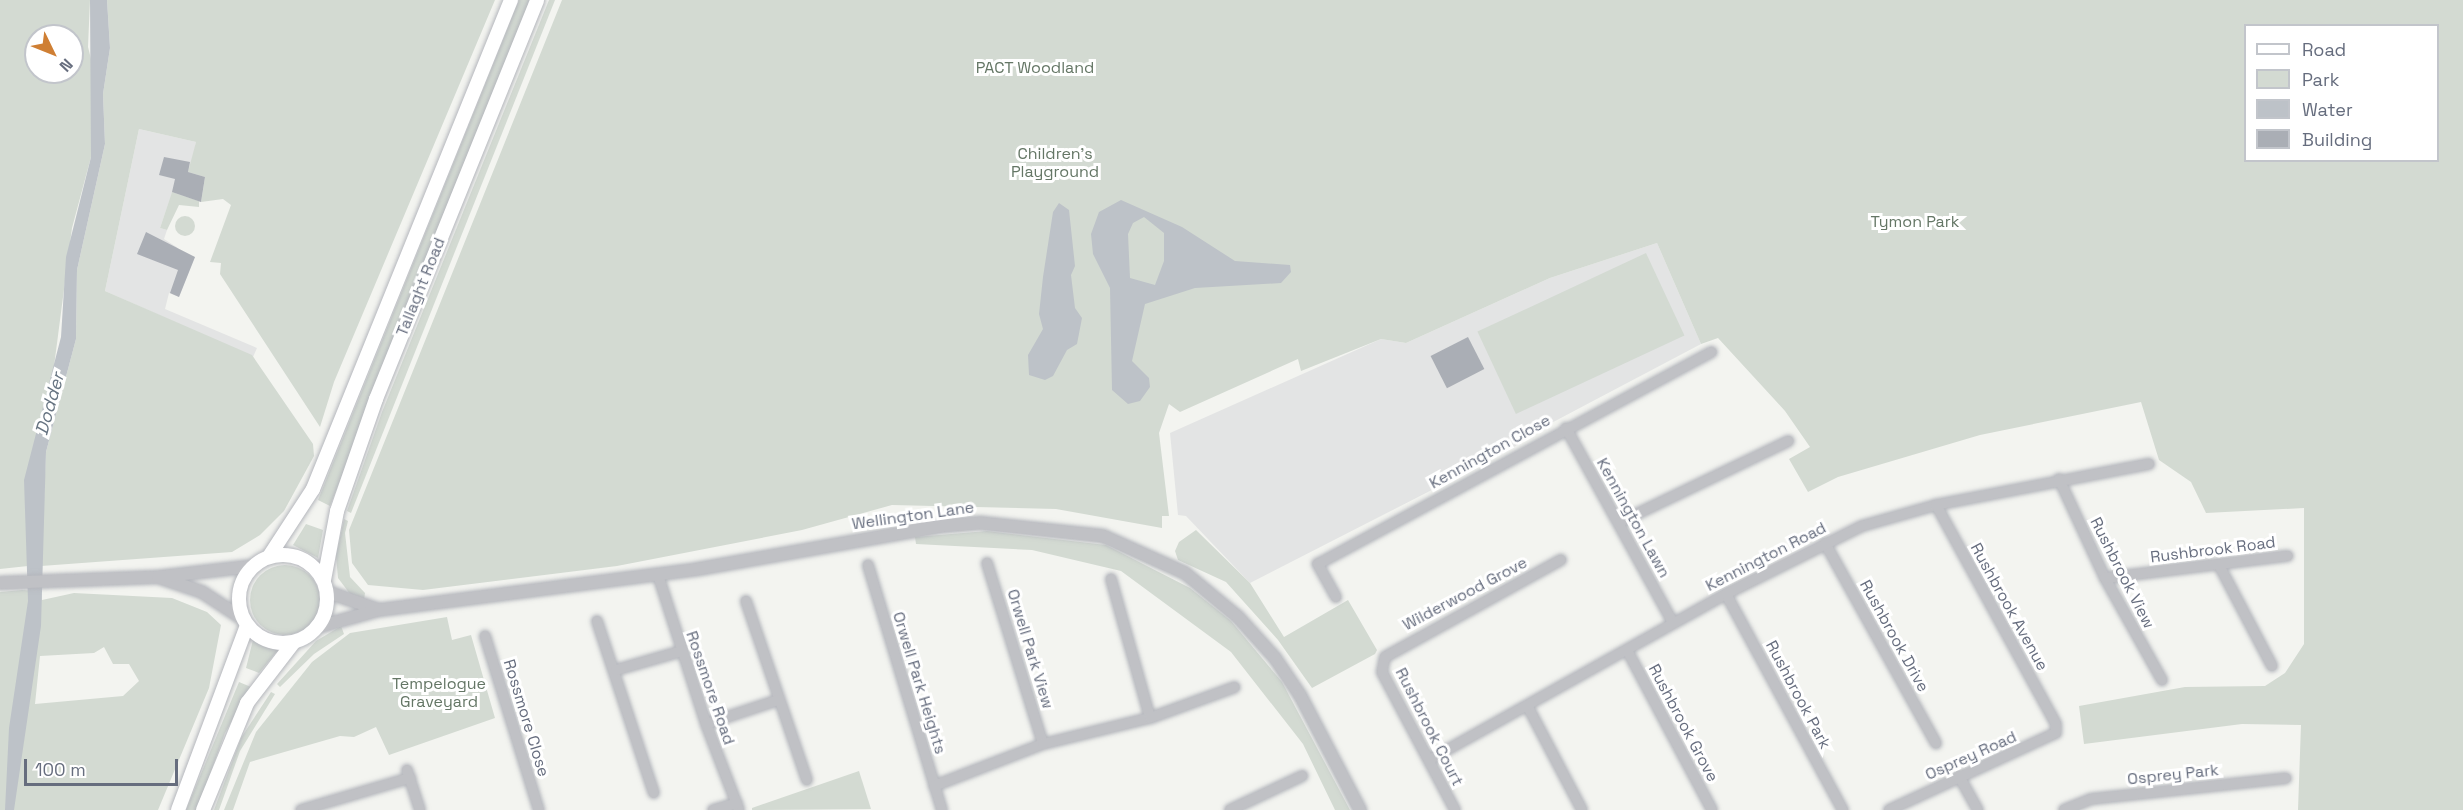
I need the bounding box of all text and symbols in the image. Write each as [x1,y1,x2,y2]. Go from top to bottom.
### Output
north arrow [24,24,84,84]
legend [2244,24,2439,162]
text: Road [2302,38,2346,61]
text: N [55,54,77,76]
park label: PACT Woodland [975,58,1095,78]
text: Park [2302,68,2339,91]
text: Water [2302,98,2353,121]
text: Building [2302,128,2372,151]
park label: Children's Playground [1011,144,1099,182]
park label: Tymon Park [1871,212,1959,232]
street label: Tallaght Road [393,235,449,339]
water label: Dodder [31,370,69,438]
street label: Kennington Close [1426,411,1554,493]
street label: Kennington Lawn [1592,455,1674,581]
street label: Wellington Lane [851,498,975,534]
street label: Rushbrook View [2086,514,2158,632]
street label: Kennington Road [1703,518,1829,596]
street label: Rushbrook Road [2149,533,2277,567]
street label: Rushbrook Avenue [1966,540,2052,674]
street label: Wilderwood Grove [1400,553,1530,635]
street label: Rushbrook Drive [1855,577,1933,695]
street label: Orwell Park View [1003,587,1057,711]
street label: Orwell Park Heights [888,610,950,756]
street label: Rossmore Road [682,629,738,747]
street label: Rushbrook Park [1761,638,1835,752]
street label: Rossmore Close [499,657,553,779]
street label: Rushbrook Grove [1644,661,1722,785]
street label: Rushbrook Court [1391,665,1467,789]
park label: Tempelogue Graveyard [392,674,486,712]
street label: Osprey Road [1922,727,2020,785]
scale bar [27,747,182,785]
text: 100 m [35,758,86,781]
street label: Osprey Park [2126,761,2220,789]

